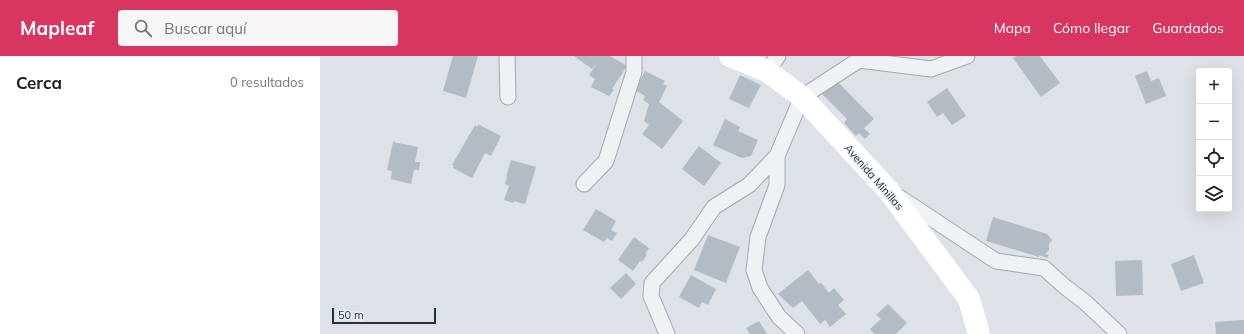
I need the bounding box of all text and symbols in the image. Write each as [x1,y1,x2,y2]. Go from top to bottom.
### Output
search box [118,10,398,46]
text: Mapleaf [20,16,94,40]
icon: search [132,17,154,39]
text: Buscar aquí [164,19,246,38]
text: Mapa [994,19,1031,37]
text: Cómo llegar [1053,19,1130,37]
text: Guardados [1152,19,1224,37]
map controls [1196,68,1232,212]
button: + [1196,68,1232,104]
text: Cerca [16,72,62,93]
text: 0 resultados [230,74,304,90]
button: − [1196,104,1232,140]
button: locate [1196,140,1232,176]
street label: Avenida Minillas [841,141,907,213]
button: layers [1196,176,1232,212]
scale bar [332,306,436,325]
text: 50 m [338,308,364,322]

